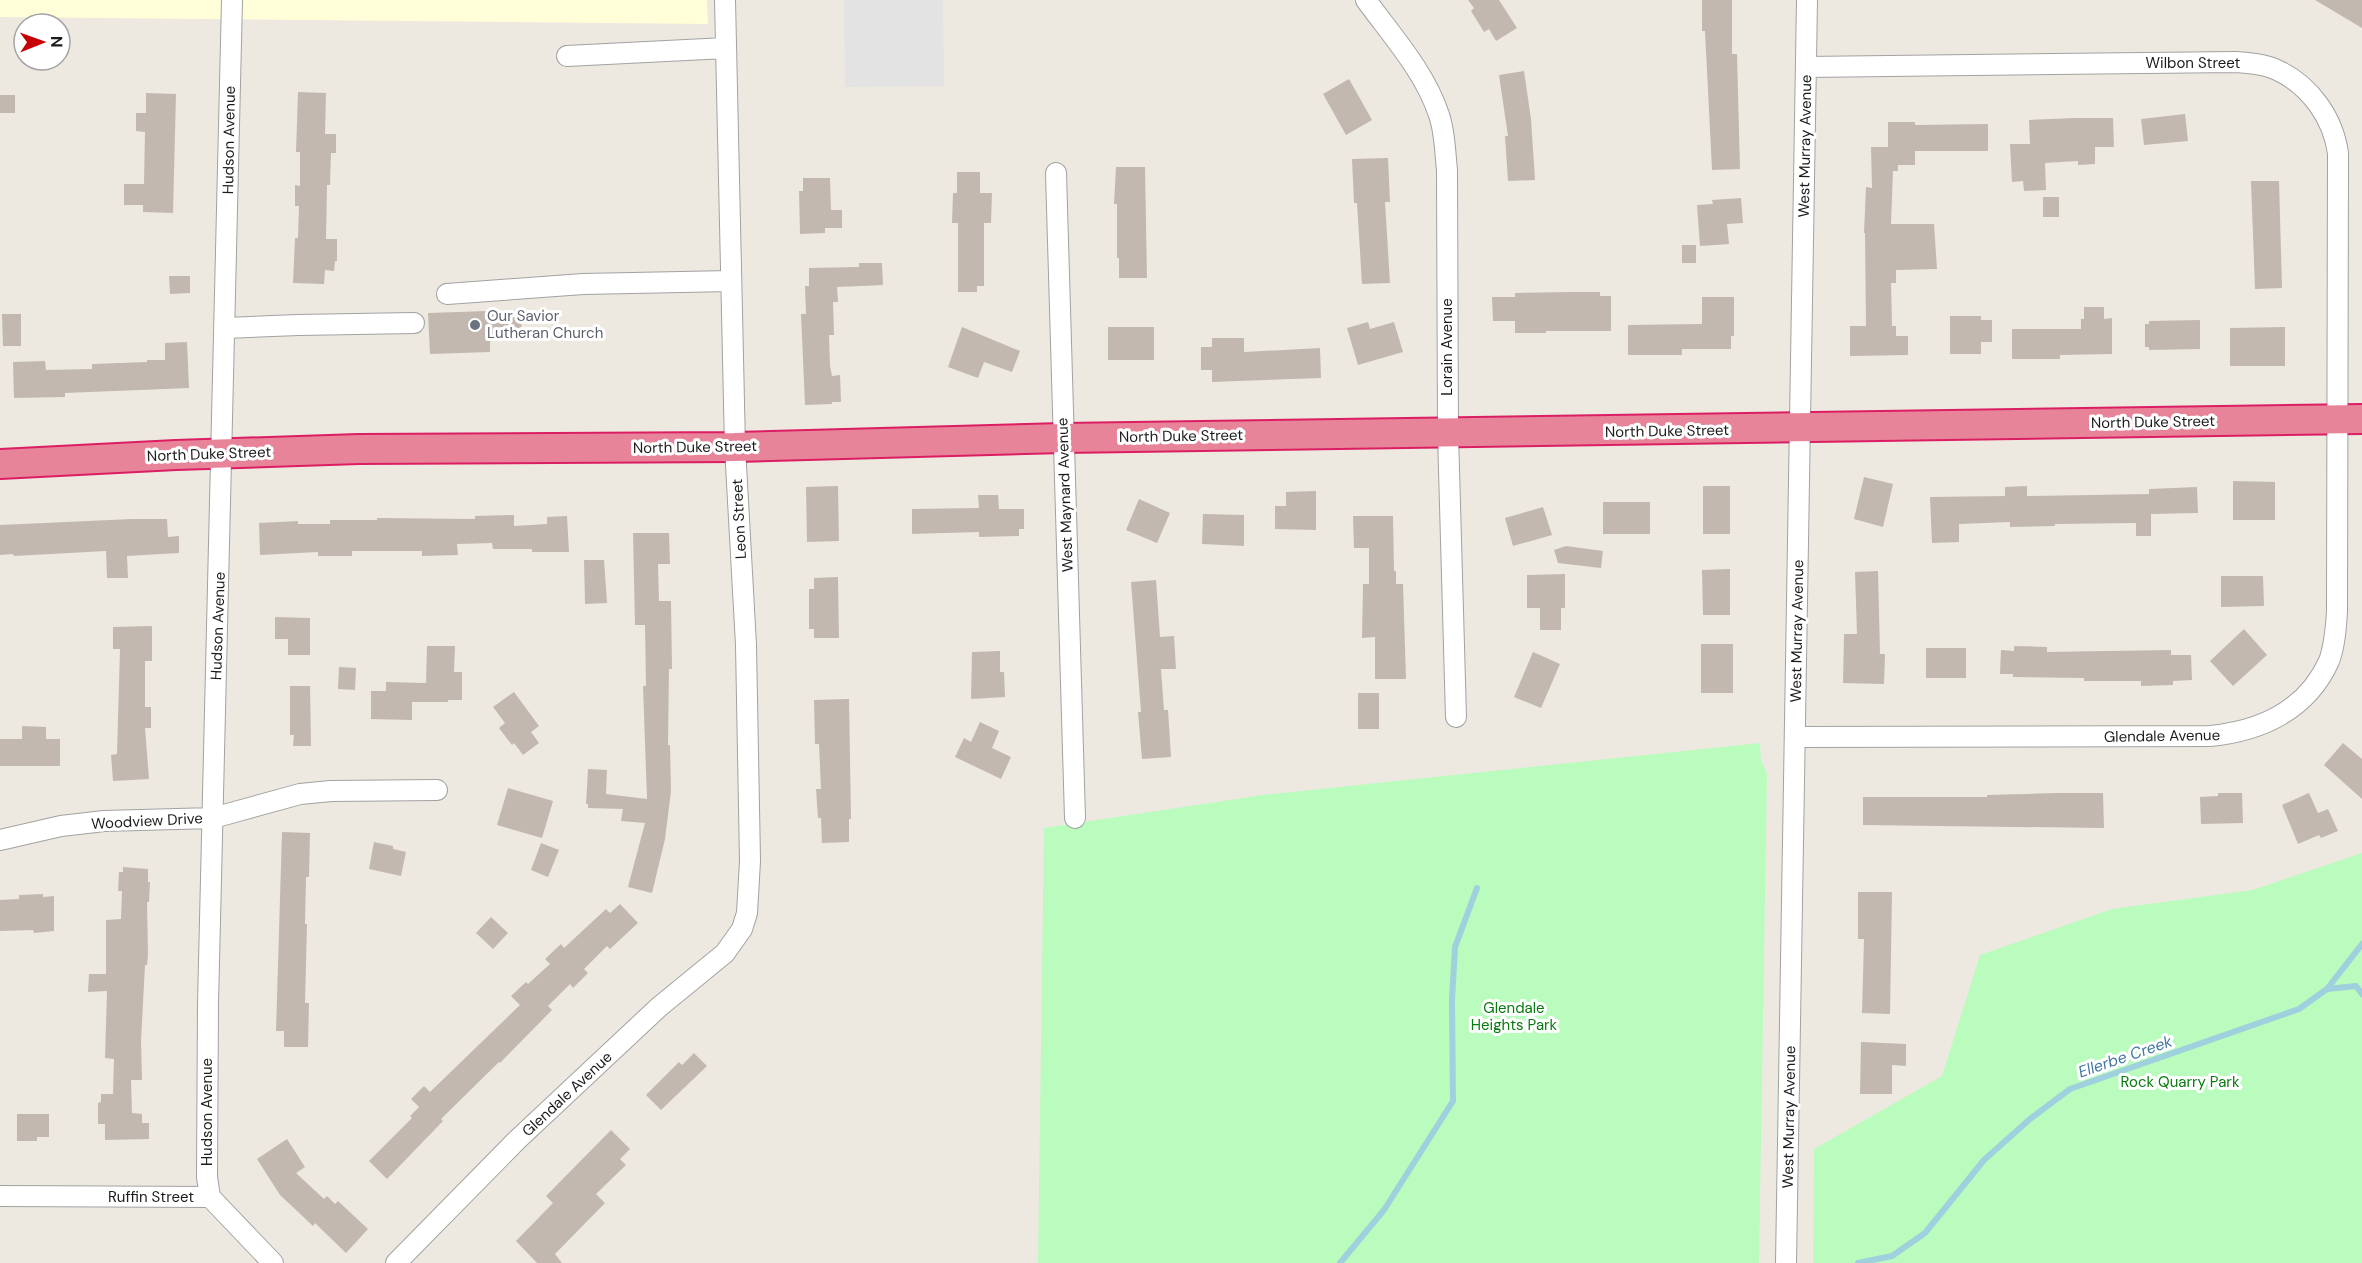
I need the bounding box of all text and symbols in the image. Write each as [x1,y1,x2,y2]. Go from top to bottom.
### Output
north arrow [12,12,72,72]
text: N [46,36,67,48]
street label: Wilbon Street [2146,53,2241,73]
street label: West Murray Avenue [1794,74,1816,218]
street label: Hudson Avenue [218,86,240,194]
street label: Lorain Avenue [1437,298,1457,396]
place label: Our Savior Lutheran Church [487,306,603,343]
marker: Our Savior Lutheran Church [468,318,482,332]
street label: North Duke Street [2091,411,2215,433]
street label: West Maynard Avenue [1052,417,1078,573]
street label: North Duke Street [1605,420,1729,442]
street label: North Duke Street [1119,425,1243,447]
street label: North Duke Street [633,436,757,458]
street label: North Duke Street [147,442,272,466]
street label: Leon Street [727,478,751,560]
street label: West Murray Avenue [1786,559,1808,703]
street label: Hudson Avenue [206,572,230,680]
street label: Glendale Avenue [2104,725,2220,747]
street label: Woodview Drive [91,808,203,834]
park label: Glendale Heights Park [1471,998,1558,1035]
water label: Ellerbe Creek [2075,1030,2176,1082]
street label: West Murray Avenue [1778,1045,1800,1189]
street label: Glendale Avenue [518,1047,616,1141]
street label: Hudson Avenue [197,1058,217,1166]
park label: Rock Quarry Park [2121,1072,2240,1092]
street label: Ruffin Street [108,1187,194,1207]

